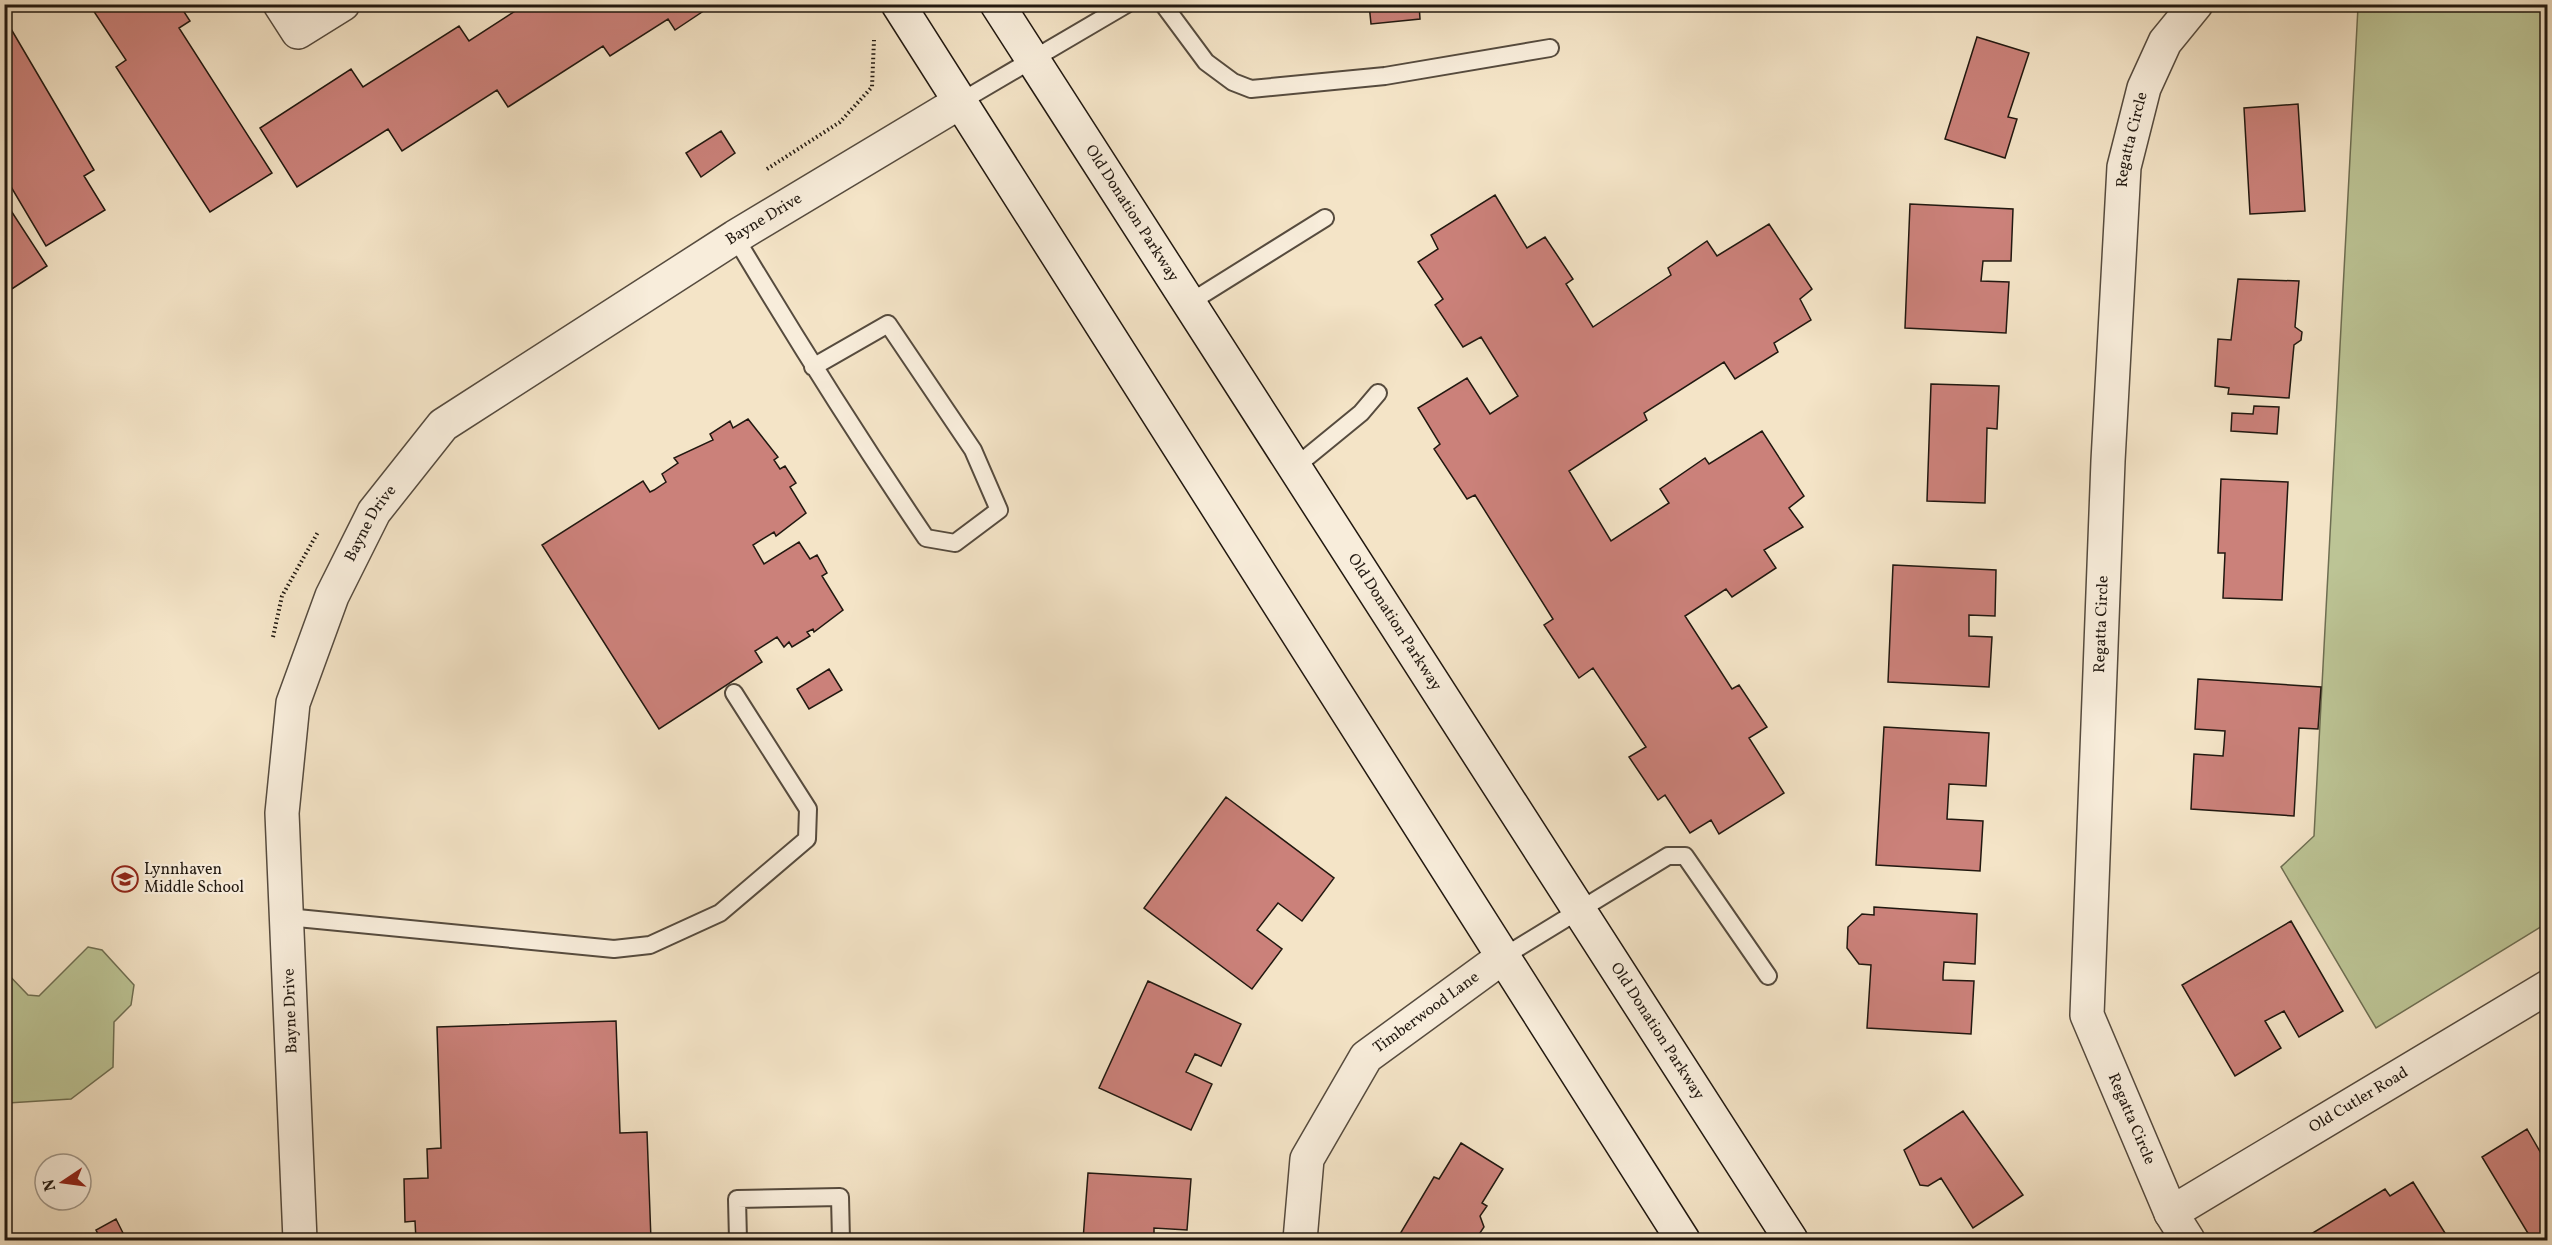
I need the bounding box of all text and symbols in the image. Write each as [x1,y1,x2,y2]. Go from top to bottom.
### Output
street label: Regatta Circle [2112,90,2154,188]
street label: Old Donation Parkway [1079,141,1184,287]
street label: Bayne Drive [722,188,806,251]
street label: Bayne Drive [340,481,402,566]
street label: Old Donation Parkway [1342,549,1447,696]
street label: Regatta Circle [2089,575,2115,673]
place label: Lynnhaven Middle School [144,859,244,899]
school or university icon: Lynnhaven Middle School [110,864,140,894]
street label: Old Donation Parkway [1605,958,1709,1105]
street label: Timberwood Lane [1369,967,1484,1059]
street label: Bayne Drive [279,968,303,1054]
street label: Old Cutler Road [2305,1062,2413,1139]
street label: Regatta Circle [2102,1070,2160,1168]
north arrow [33,1152,93,1212]
text: N [38,1176,62,1193]

